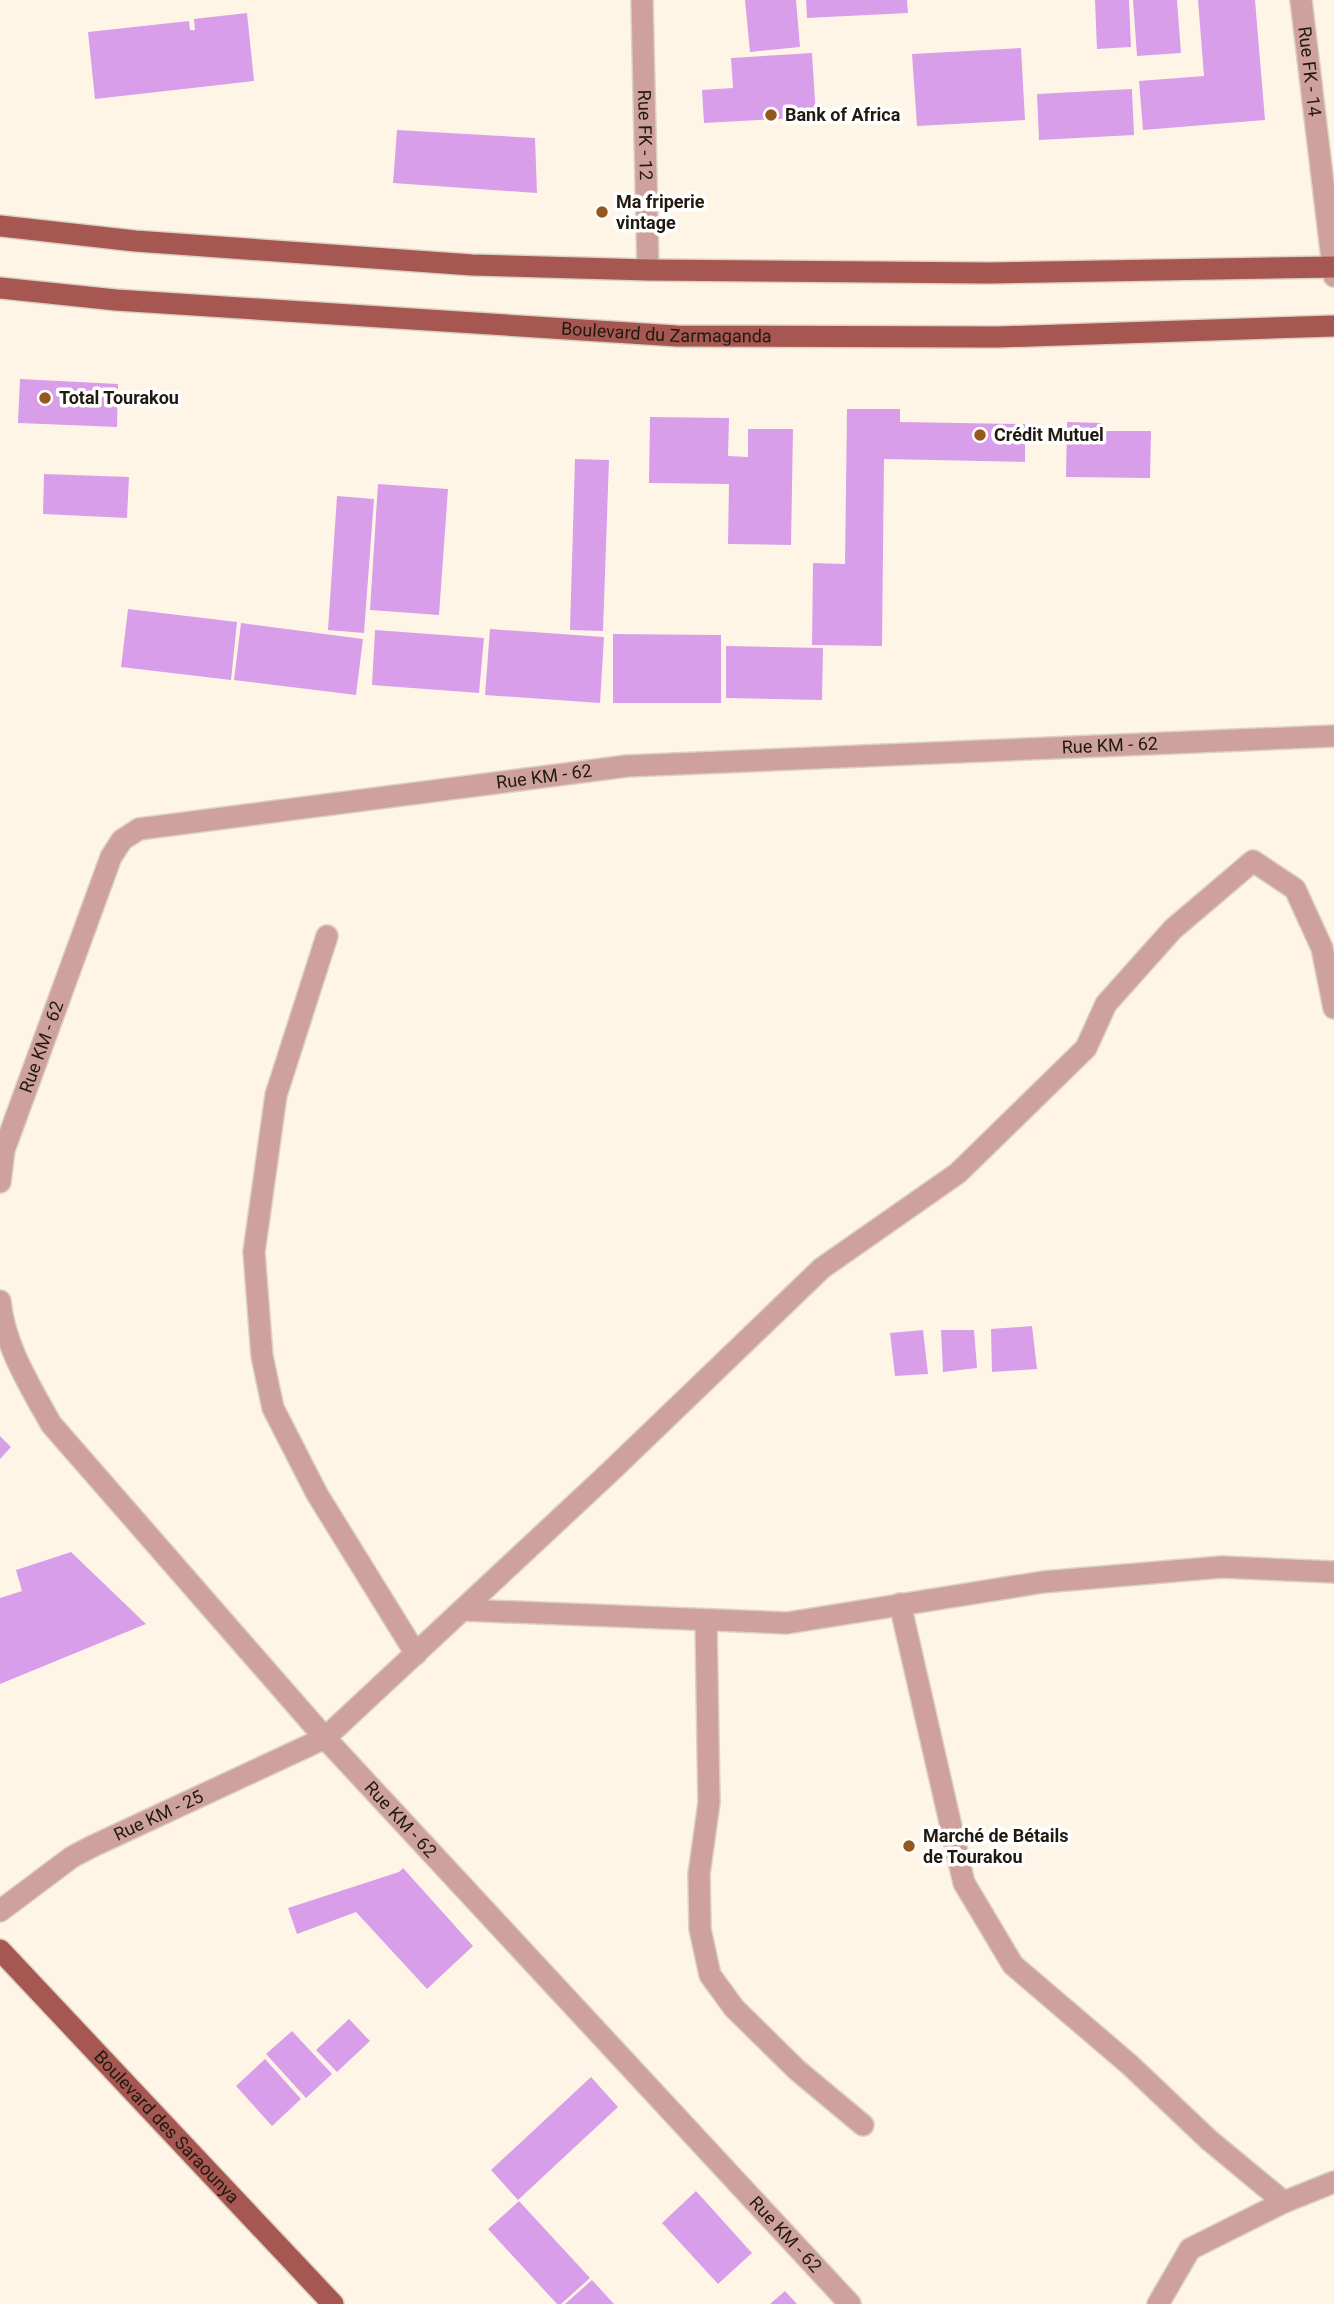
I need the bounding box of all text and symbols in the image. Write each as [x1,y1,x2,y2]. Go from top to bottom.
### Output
street label: Rue FK - 14 [1294,25,1326,118]
street label: Rue FK - 12 [634,89,657,180]
place label: Bank of Africa [785,104,901,125]
marker: Bank of Africa [763,107,779,123]
place label: Ma friperie vintage [616,191,705,233]
marker: Ma friperie vintage [594,204,610,220]
street label: Boulevard du Zarmaganda [560,318,772,346]
place label: Total Tourakou [59,387,179,408]
marker: Total Tourakou [37,390,53,406]
place label: Crédit Mutuel [994,424,1104,445]
marker: Crédit Mutuel [972,427,988,443]
street label: Rue KM - 62 [1061,732,1158,758]
street label: Rue KM - 62 [495,760,593,793]
street label: Rue KM - 62 [15,998,68,1096]
street label: Rue KM - 62 [360,1777,441,1862]
street label: Rue KM - 25 [110,1785,206,1845]
place label: Marché de Bétails de Tourakou [923,1825,1069,1867]
marker: Marché de Bétails de Tourakou [901,1838,917,1854]
street label: Boulevard des Saraounya [90,2046,244,2207]
street label: Rue KM - 62 [745,2192,826,2276]

